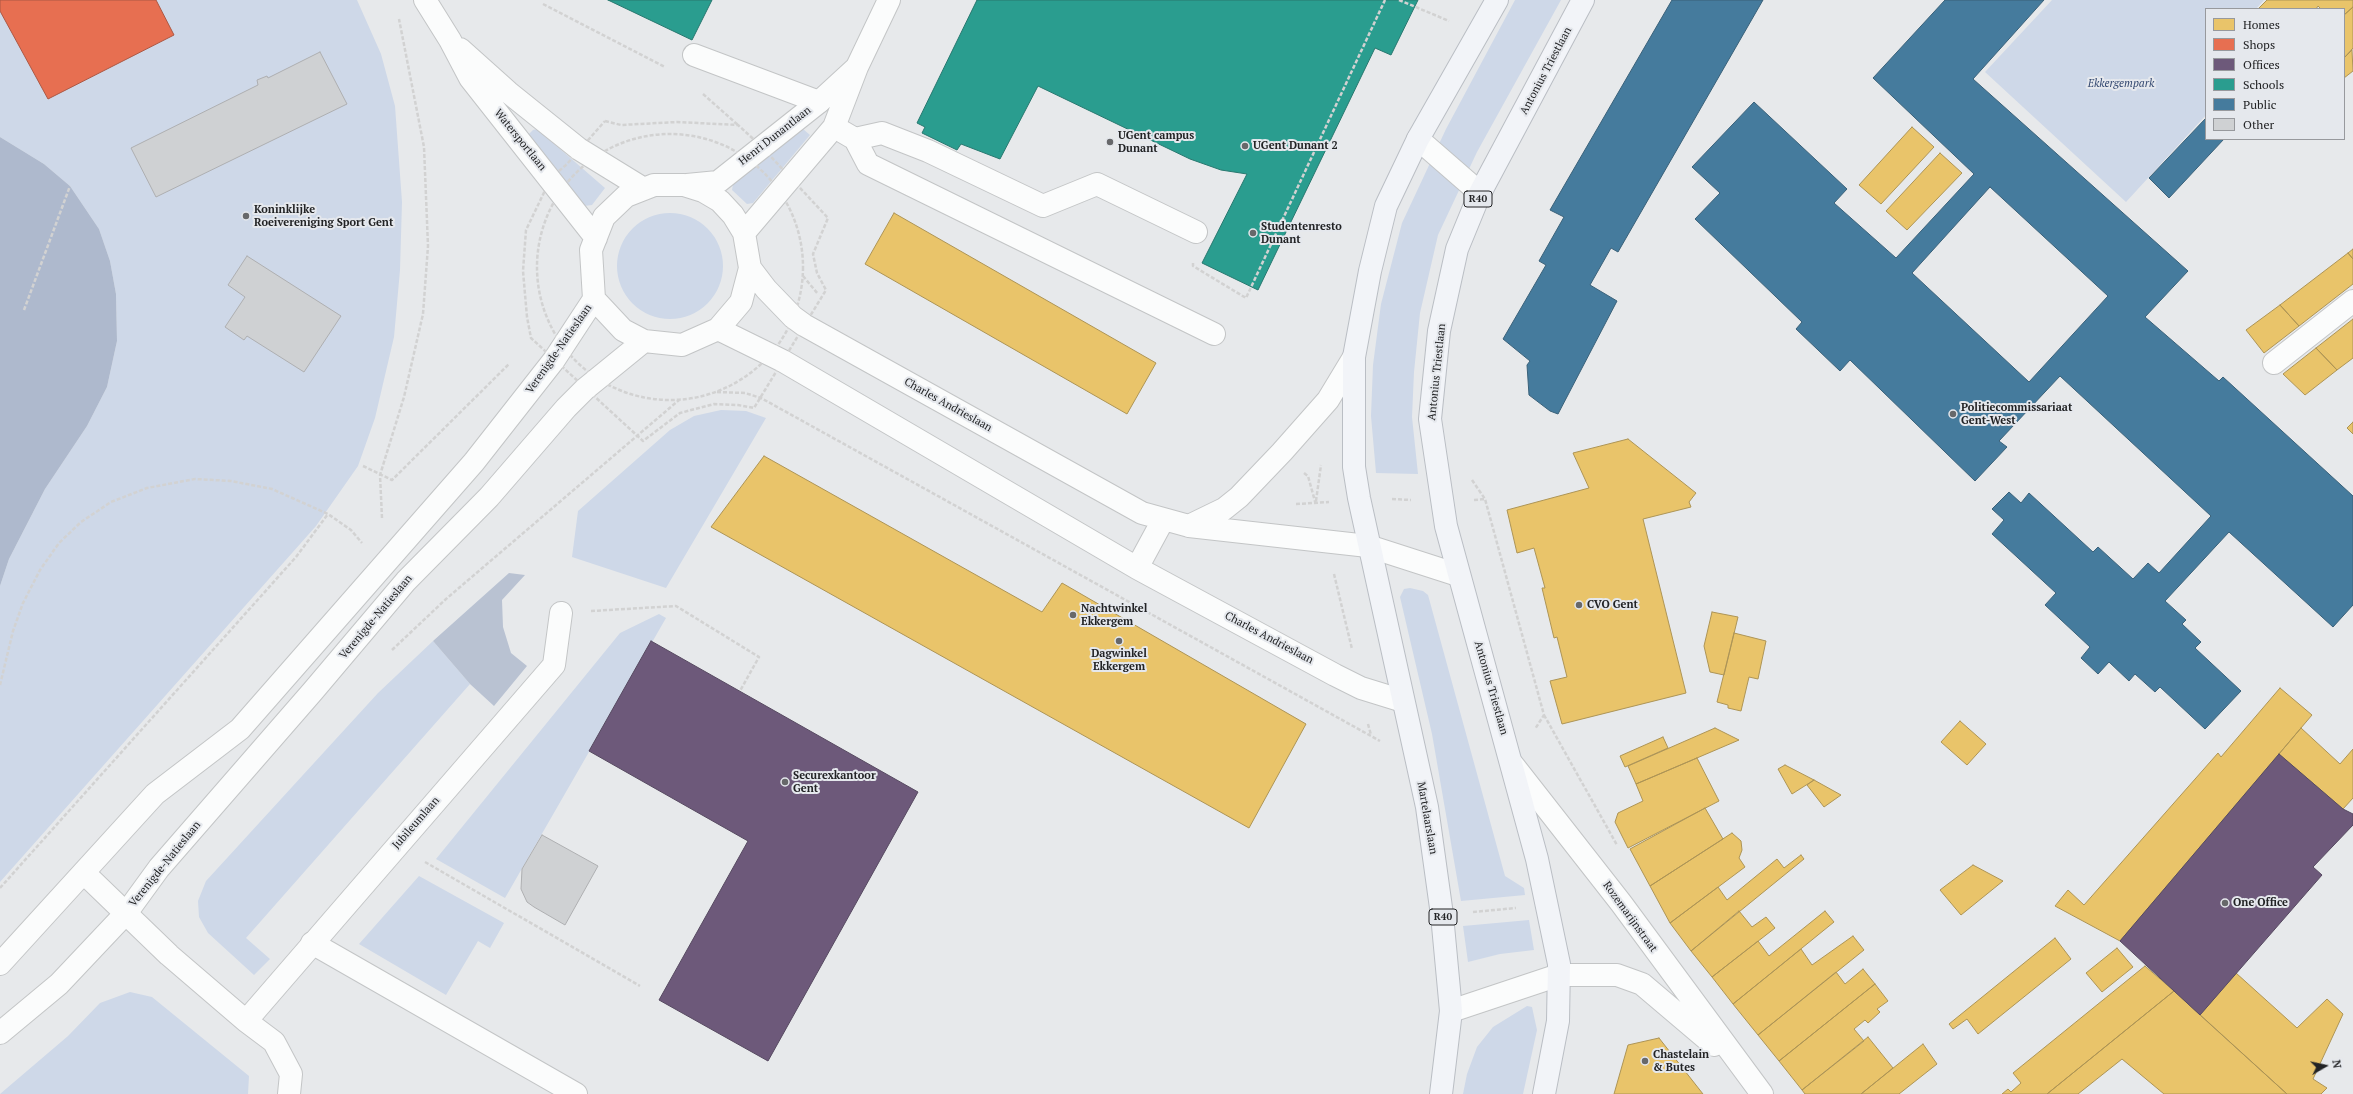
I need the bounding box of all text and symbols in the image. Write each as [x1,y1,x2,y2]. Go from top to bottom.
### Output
legend [2205,8,2345,140]
text: Homes [2243,17,2280,32]
street label: Antonius Triestlaan [1517,25,1575,117]
text: Shops [2243,37,2275,52]
text: Offices [2243,57,2280,72]
park label: Ekkergempark [2088,77,2154,91]
text: Schools [2243,77,2284,92]
text: Public [2243,97,2276,112]
street label: Henri Dunantlaan [736,104,814,168]
street label: Watersportlaan [491,107,549,173]
text: Other [2243,117,2274,132]
place label: UGent campus Dunant [1118,129,1194,155]
marker: UGent campus Dunant [1105,137,1115,147]
place label: UGent Dunant 2 [1253,139,1338,153]
marker: UGent Dunant 2 [1240,141,1250,151]
road number: R40 [1464,191,1492,207]
place label: Koninklijke Roeivereniging Sport Gent [254,203,393,229]
marker: Koninklijke Roeivereniging Sport Gent [241,211,251,221]
place label: Studentenresto Dunant [1261,220,1342,246]
marker: Studentenresto Dunant [1248,228,1258,238]
street label: Verenigde-Natieslaan [523,302,595,396]
street label: Antonius Triestlaan [1425,323,1449,421]
street label: Charles Andrieslaan [902,375,994,435]
place label: Politiecommissariaat Gent-West [1961,401,2072,427]
marker: Politiecommissariaat Gent-West [1948,409,1958,419]
street label: Verenigde-Natieslaan [337,572,415,662]
place label: CVO Gent [1587,598,1638,612]
marker: CVO Gent [1574,600,1584,610]
place label: Nachtwinkel Ekkergem [1081,602,1147,628]
street label: Charles Andrieslaan [1222,609,1316,667]
marker: Nachtwinkel Ekkergem [1068,610,1078,620]
marker: Dagwinkel Ekkergem [1114,636,1124,646]
street label: Antonius Triestlaan [1471,639,1511,737]
place label: Dagwinkel Ekkergem [1091,647,1147,673]
place label: Securexkantoor Gent [793,769,876,795]
marker: Securexkantoor Gent [780,777,790,787]
street label: Martelaarslaan [1414,781,1440,855]
street label: Jubileumlaan [390,794,442,852]
street label: Verenigde-Natieslaan [127,819,203,909]
street label: Rozemarijnstraat [1600,879,1660,955]
place label: One Office [2233,896,2288,910]
marker: One Office [2220,898,2230,908]
road number: R40 [1429,909,1457,925]
north arrow [2305,1046,2345,1086]
place label: Chastelain & Butes [1653,1048,1709,1074]
marker: Chastelain & Butes [1640,1056,1650,1066]
text: N [2329,1059,2344,1069]

